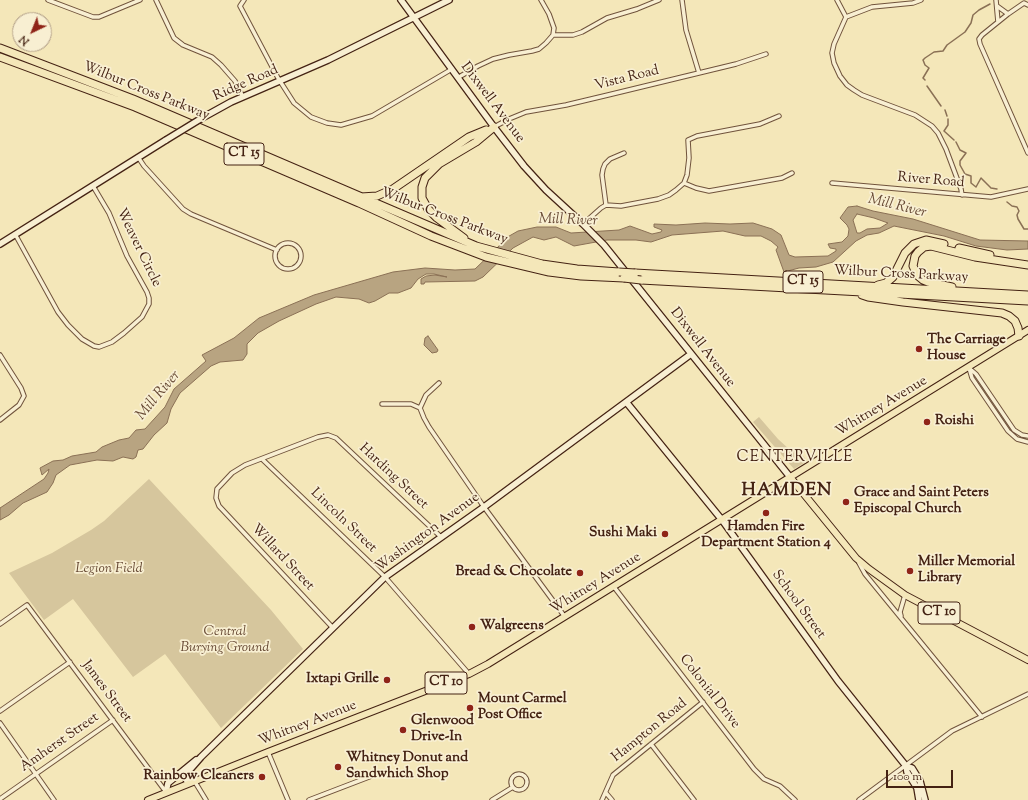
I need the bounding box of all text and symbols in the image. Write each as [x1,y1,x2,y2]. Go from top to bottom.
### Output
north arrow [12,12,52,52]
text: N [16,31,33,49]
street label: Wilbur Cross Parkway [80,59,212,125]
street label: Dixwell Avenue [456,59,528,147]
street label: Ridge Road [211,62,281,106]
street label: Vista Road [593,63,661,95]
road number: CT 15 [224,143,264,165]
street label: River Road [897,170,965,192]
street label: Wilbur Cross Parkway [378,185,510,249]
water label: Mill River [866,191,928,223]
street label: Weaver Circle [112,206,164,290]
water label: Mill River [538,211,598,231]
street label: Wilbur Cross Parkway [833,263,969,287]
road number: CT 15 [783,271,823,293]
street label: Dixwell Avenue [666,305,738,391]
place label: The Carriage House [927,333,1006,366]
marker: The Carriage House [914,344,924,354]
water label: Mill River [133,367,185,425]
street label: Whitney Avenue [833,373,931,441]
place label: Roishi [935,414,974,430]
marker: Roishi [922,417,932,427]
street label: Harding Street [355,441,431,513]
district label: CENTERVILLE [737,449,853,467]
district label: HAMDEN [742,481,832,503]
street label: Lincoln Street [306,485,380,557]
place label: Grace and Saint Peters Episcopal Church [854,486,989,518]
street label: Washington Avenue [373,490,483,576]
marker: Grace and Saint Peters Episcopal Church [841,497,851,507]
marker: Hamden Fire Department Station 4 [761,508,771,518]
place label: Hamden Fire Department Station 4 [701,520,831,552]
street label: Willard Street [247,521,317,595]
place label: Sushi Maki [589,526,657,542]
marker: Sushi Maki [660,529,670,539]
street label: Whitney Avenue [548,549,644,619]
place label: Miller Memorial Library [918,555,1015,588]
park label: Legion Field [75,562,143,578]
place label: Bread & Chocolate [456,565,572,581]
marker: Miller Memorial Library [905,566,915,576]
street label: School Street [767,567,829,643]
marker: Bread & Chocolate [575,568,585,578]
road number: CT 10 [918,602,960,624]
place label: Walgreens [480,619,544,635]
marker: Walgreens [467,622,477,632]
park label: Central Burying Ground [180,625,270,658]
street label: Colonial Drive [675,652,743,732]
street label: James Street [77,658,135,726]
place label: Ixtapi Grille [306,672,379,688]
road number: CT 10 [425,672,467,694]
marker: Ixtapi Grille [382,675,392,685]
place label: Mount Carmel Post Office [478,692,567,724]
street label: Hampton Road [609,696,691,766]
street label: Whitney Avenue [257,698,359,750]
marker: Mount Carmel Post Office [465,703,475,713]
street label: Amherst Street [17,710,103,776]
place label: Glenwood Drive-In [411,714,474,746]
marker: Glenwood Drive-In [398,725,408,735]
place label: Whitney Donut and Sandwhich Shop [346,751,468,784]
marker: Whitney Donut and Sandwhich Shop [333,762,343,772]
scale bar [888,762,955,788]
text: 100 m [893,768,922,786]
place label: Rainbow Cleaners [144,769,254,785]
marker: Rainbow Cleaners [257,772,267,782]

